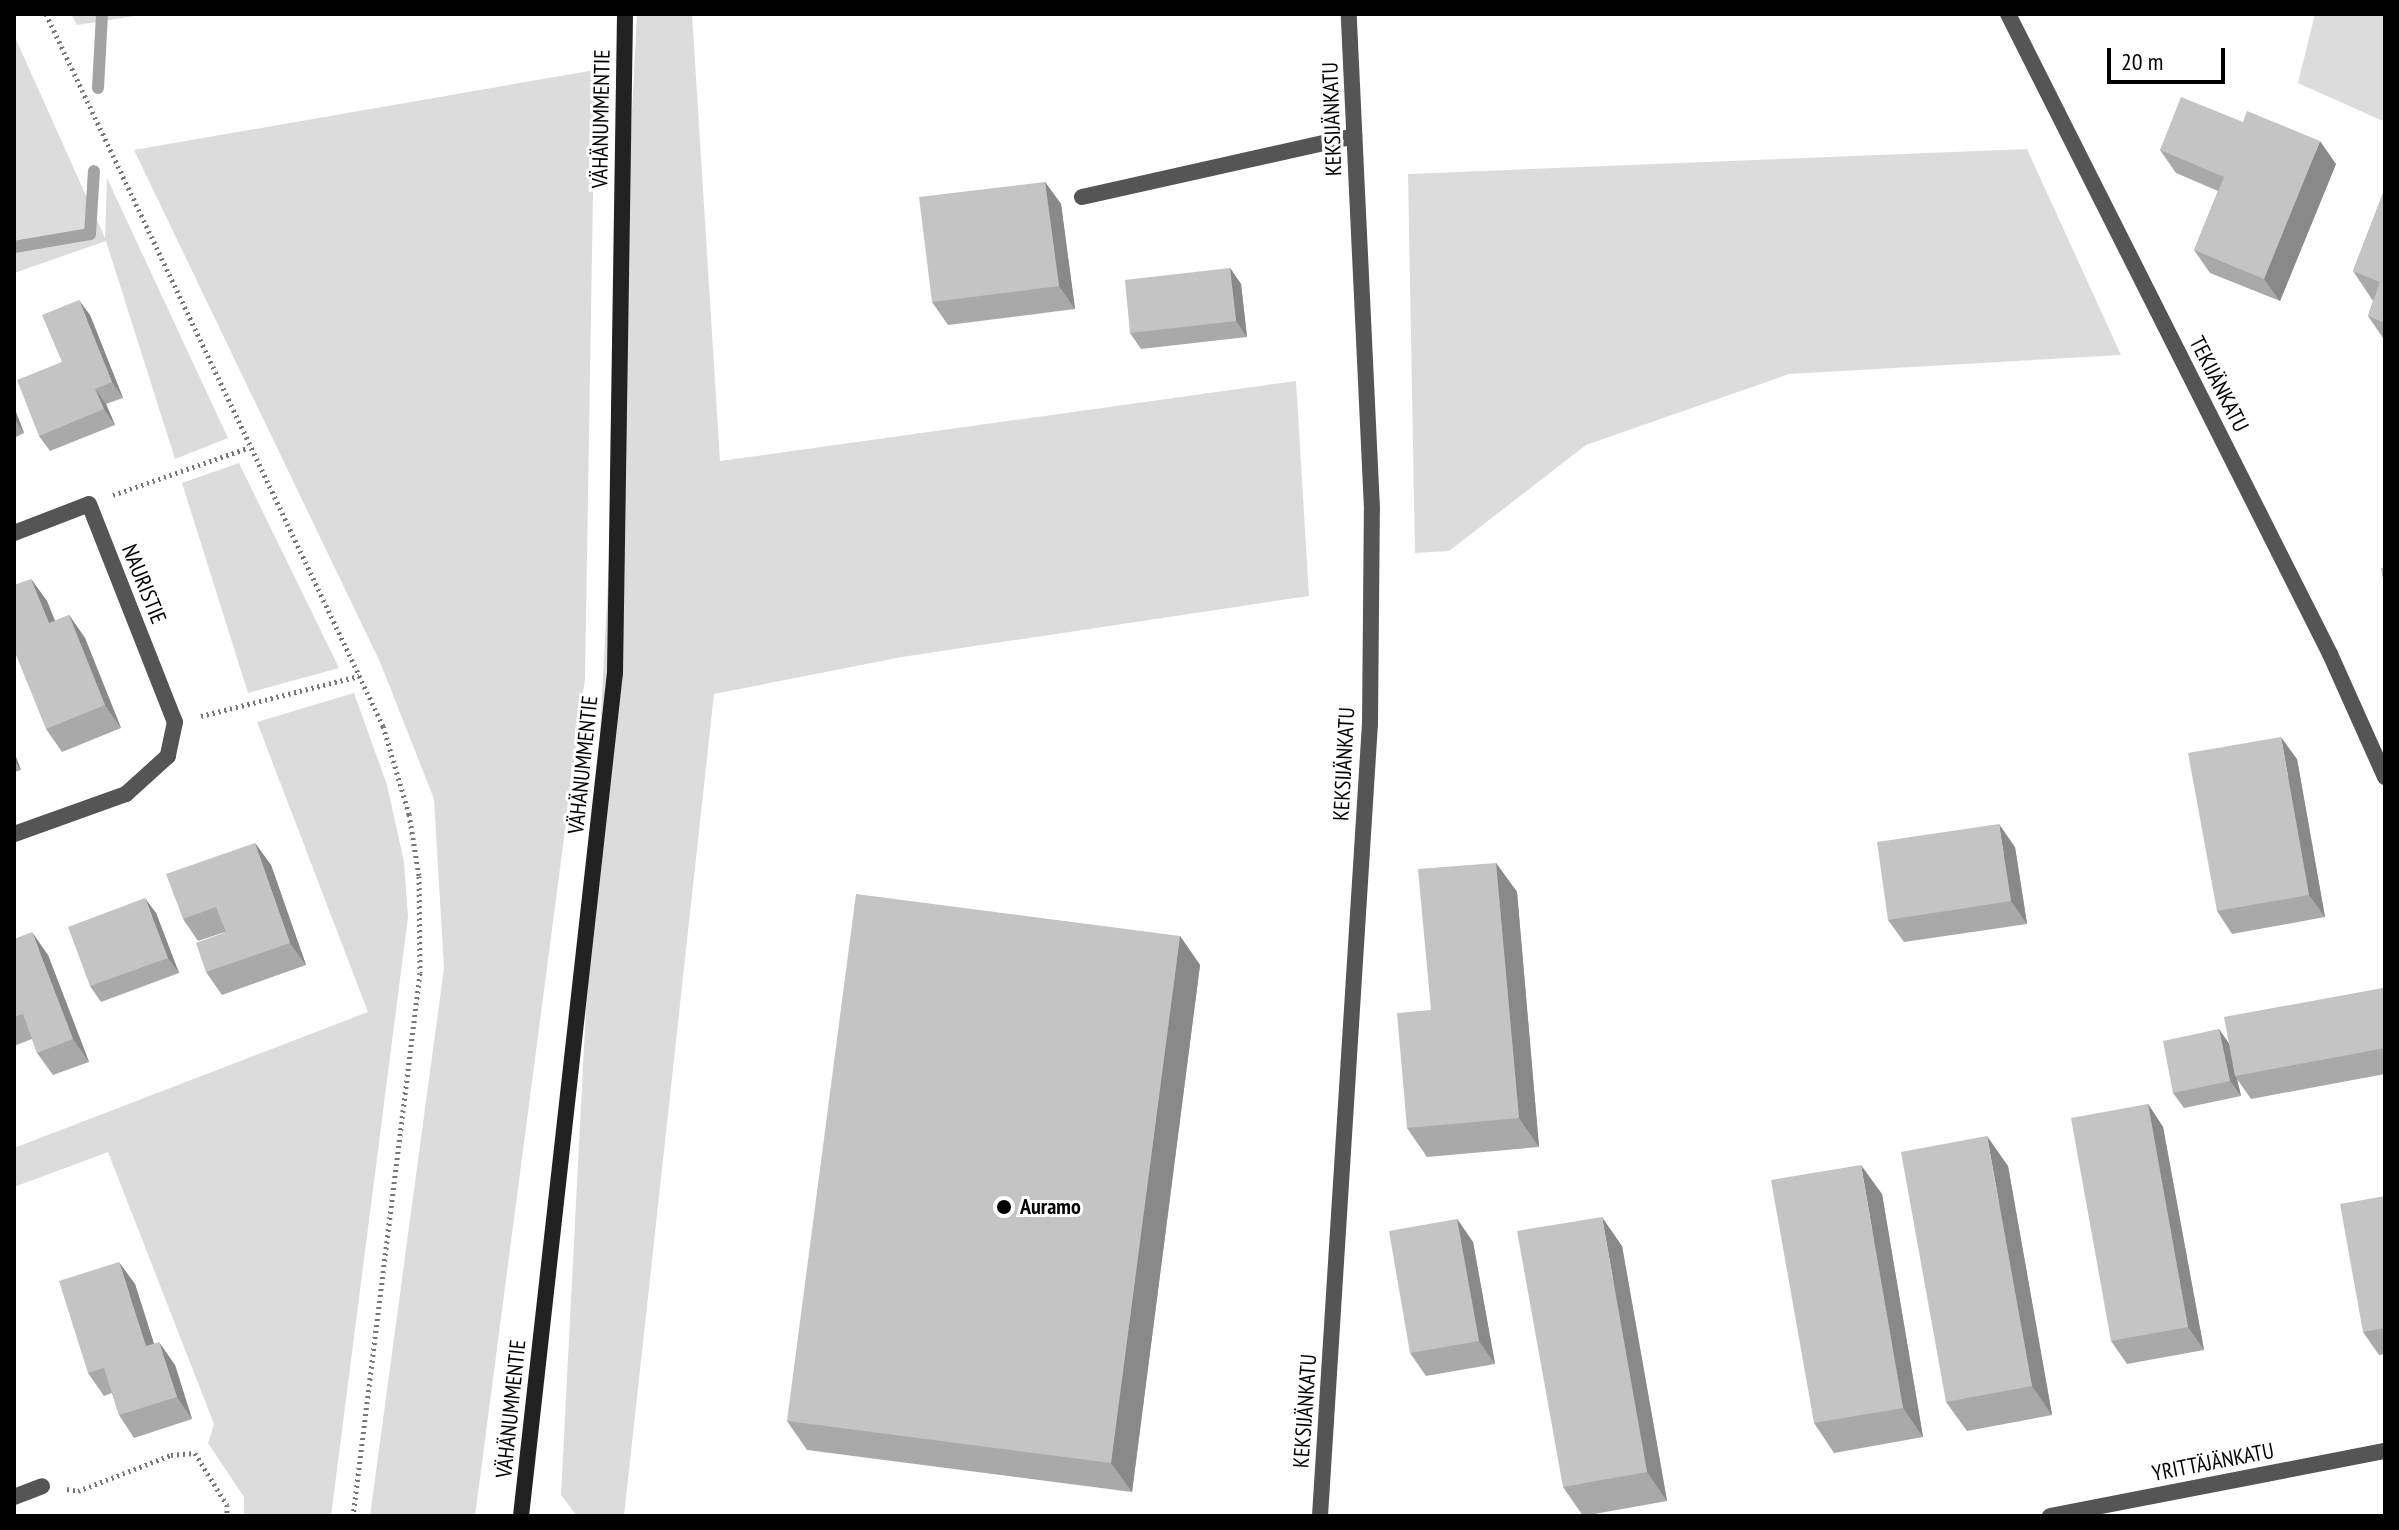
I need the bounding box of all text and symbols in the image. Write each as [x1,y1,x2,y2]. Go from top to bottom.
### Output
scale bar [2111,32,2229,82]
text: 20 m [2121,46,2163,77]
street label: VÄHÄNUMMENTIE [587,49,615,189]
street label: KEKSIJÄNKATU [1317,62,1347,176]
street label: TEKIJÄNKATU [2184,332,2254,436]
street label: NAURISTIE [116,540,172,628]
street label: VÄHÄNUMMENTIE [563,695,603,835]
street label: KEKSIJÄNKATU [1328,706,1360,822]
place label: Auramo [1020,1194,1081,1220]
marker: Auramo [995,1198,1013,1216]
street label: VÄHÄNUMMENTIE [491,1339,531,1479]
street label: KEKSIJÄNKATU [1288,1353,1322,1469]
street label: YRITTÄJÄNKATU [2150,1437,2276,1487]

